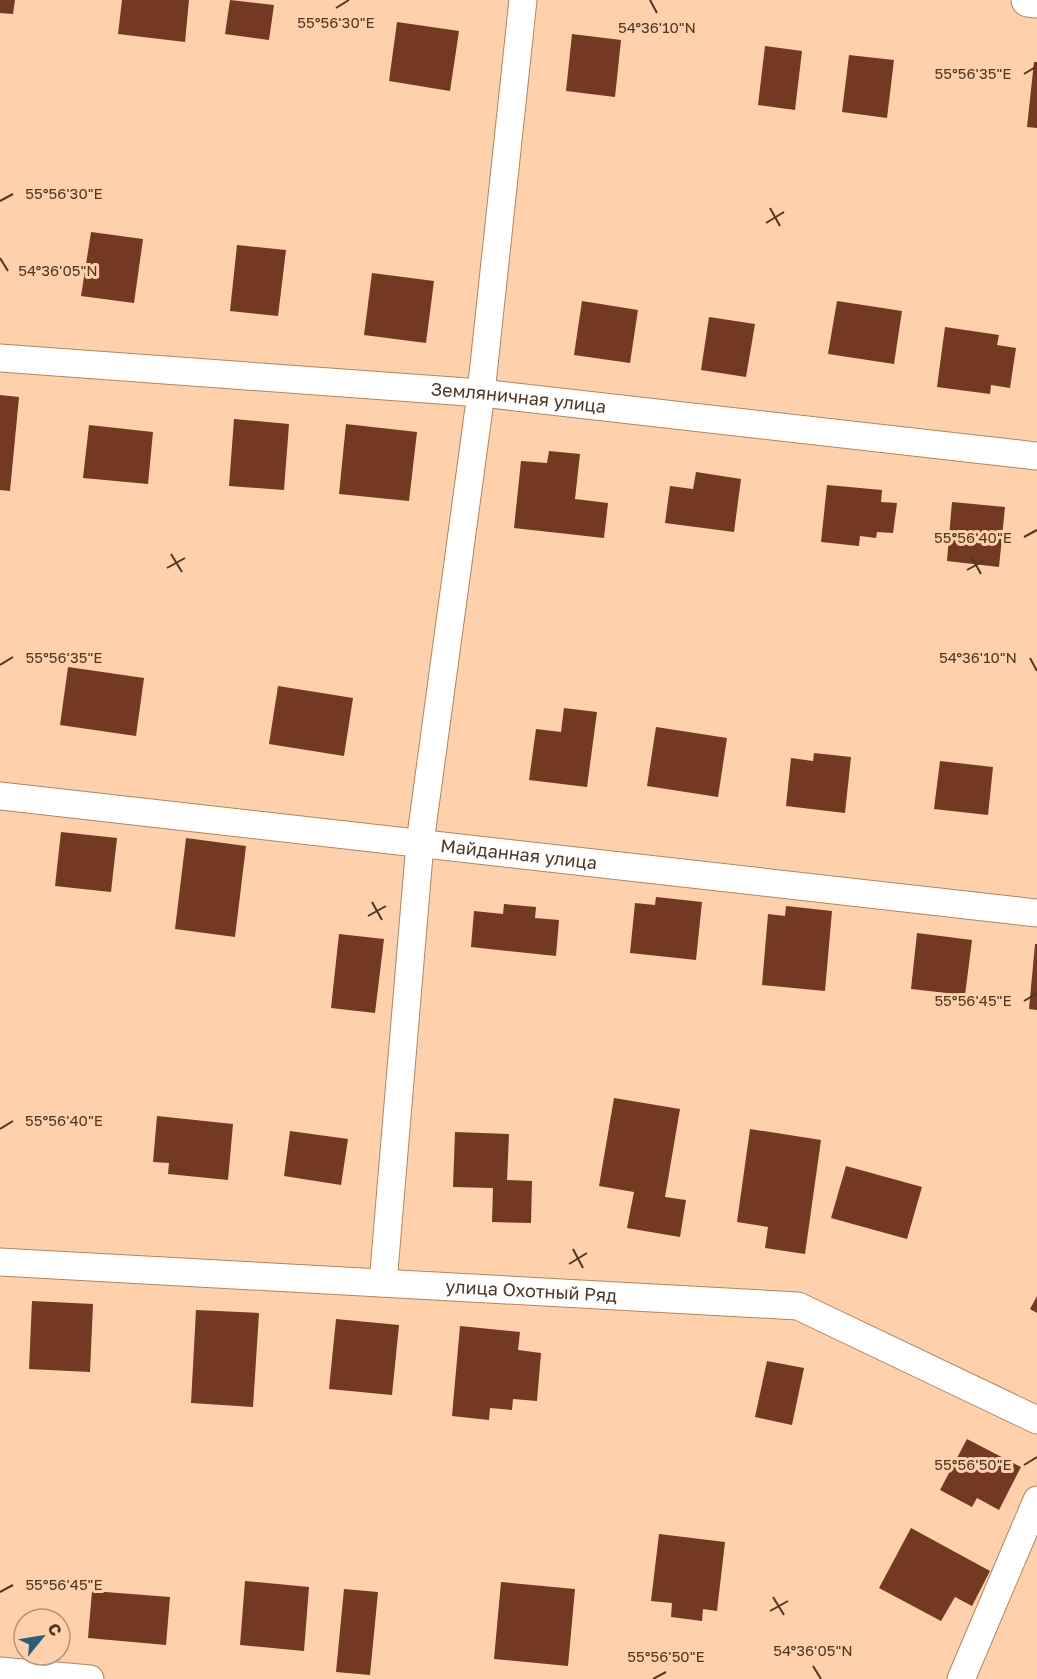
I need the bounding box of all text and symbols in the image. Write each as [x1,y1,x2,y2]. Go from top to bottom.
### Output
text: 55°56'30"E [297,13,375,31]
text: 54°36'10"N [618,18,696,36]
text: 55°56'35"E [935,64,1011,82]
text: 55°56'30"E [25,184,103,202]
text: 54°36'05"N [18,261,98,279]
street label: Земляничная улица [430,377,607,417]
text: 55°56'40"E [934,528,1012,546]
text: 55°56'35"E [26,648,102,666]
text: 54°36'10"N [939,648,1017,666]
street label: Майданная улица [439,834,598,873]
text: 55°56'45"E [934,991,1012,1009]
text: 55°56'40"E [25,1111,103,1129]
street label: улица Охотный Ряд [445,1275,618,1306]
text: 55°56'50"E [934,1455,1012,1473]
text: 55°56'45"E [25,1575,103,1593]
north arrow [12,1607,72,1667]
text: С [43,1620,66,1639]
text: 54°36'05"N [773,1641,853,1659]
text: 55°56'50"E [627,1647,705,1665]

